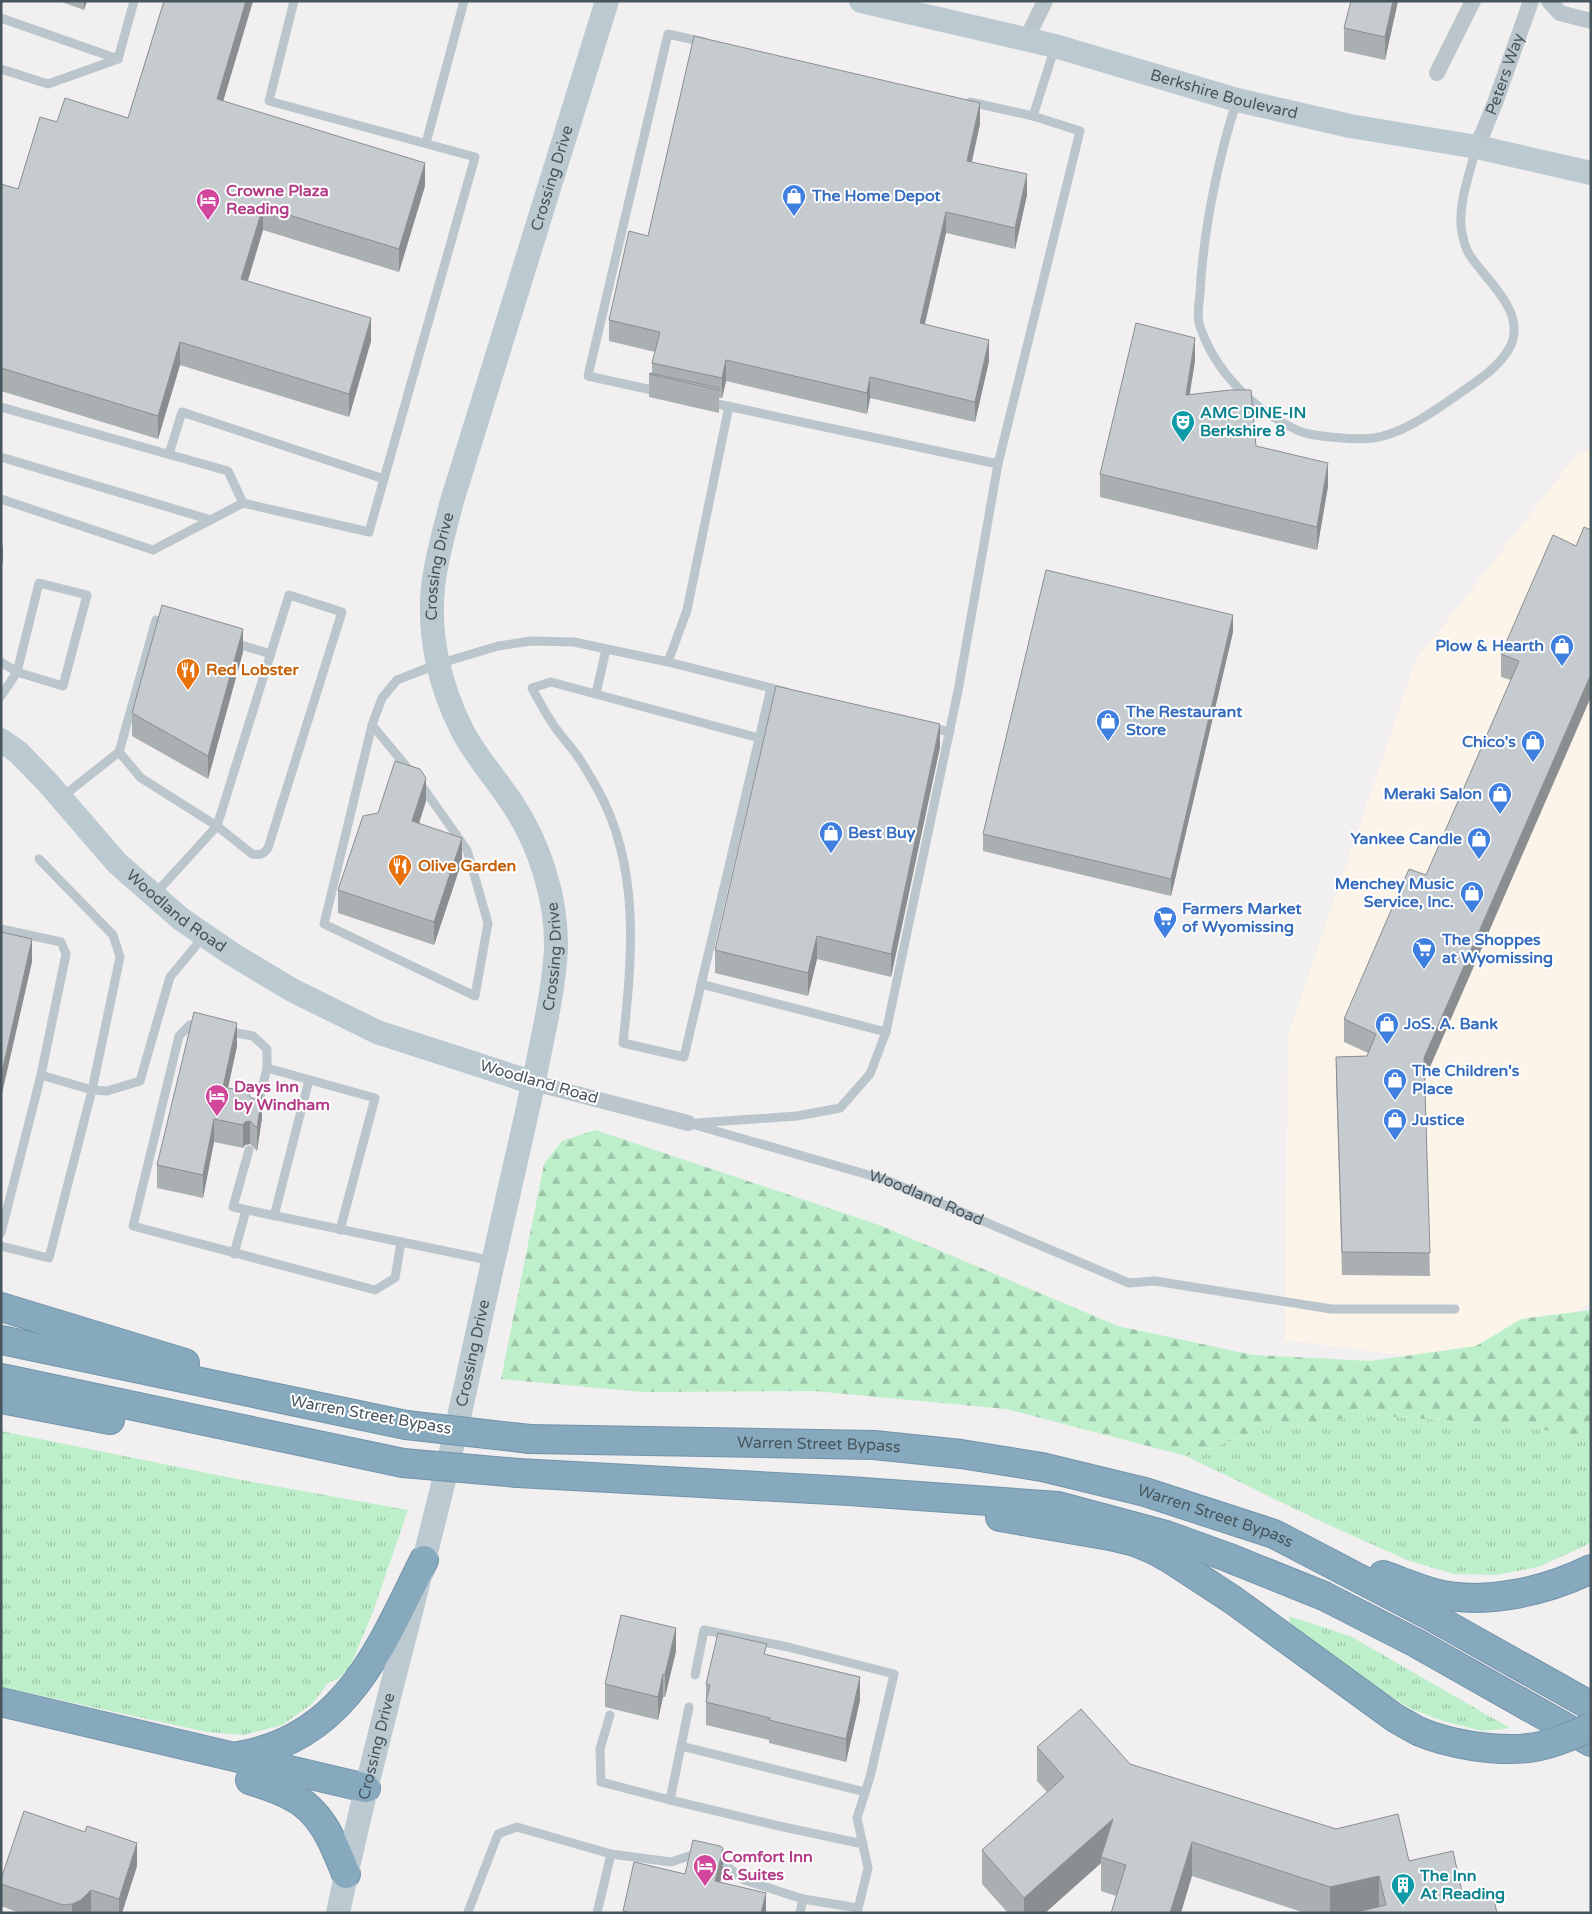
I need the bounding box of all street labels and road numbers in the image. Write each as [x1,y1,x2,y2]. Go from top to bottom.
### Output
street label: Peters Way [1481,30,1529,118]
street label: Berkshire Boulevard [1148,65,1300,124]
street label: Crossing Drive [526,123,578,233]
street label: Crossing Drive [422,510,459,621]
street label: Woodland Road [122,866,230,957]
street label: Crossing Drive [538,901,566,1013]
street label: Woodland Road [478,1056,600,1108]
street label: Woodland Road [867,1166,987,1230]
street label: Crossing Drive [452,1298,494,1409]
street label: Warren Street Bypass [289,1391,453,1439]
street label: Warren Street Bypass [737,1433,902,1458]
street label: Warren Street Bypass [1135,1480,1297,1552]
street label: Crossing Drive [354,1691,400,1802]

